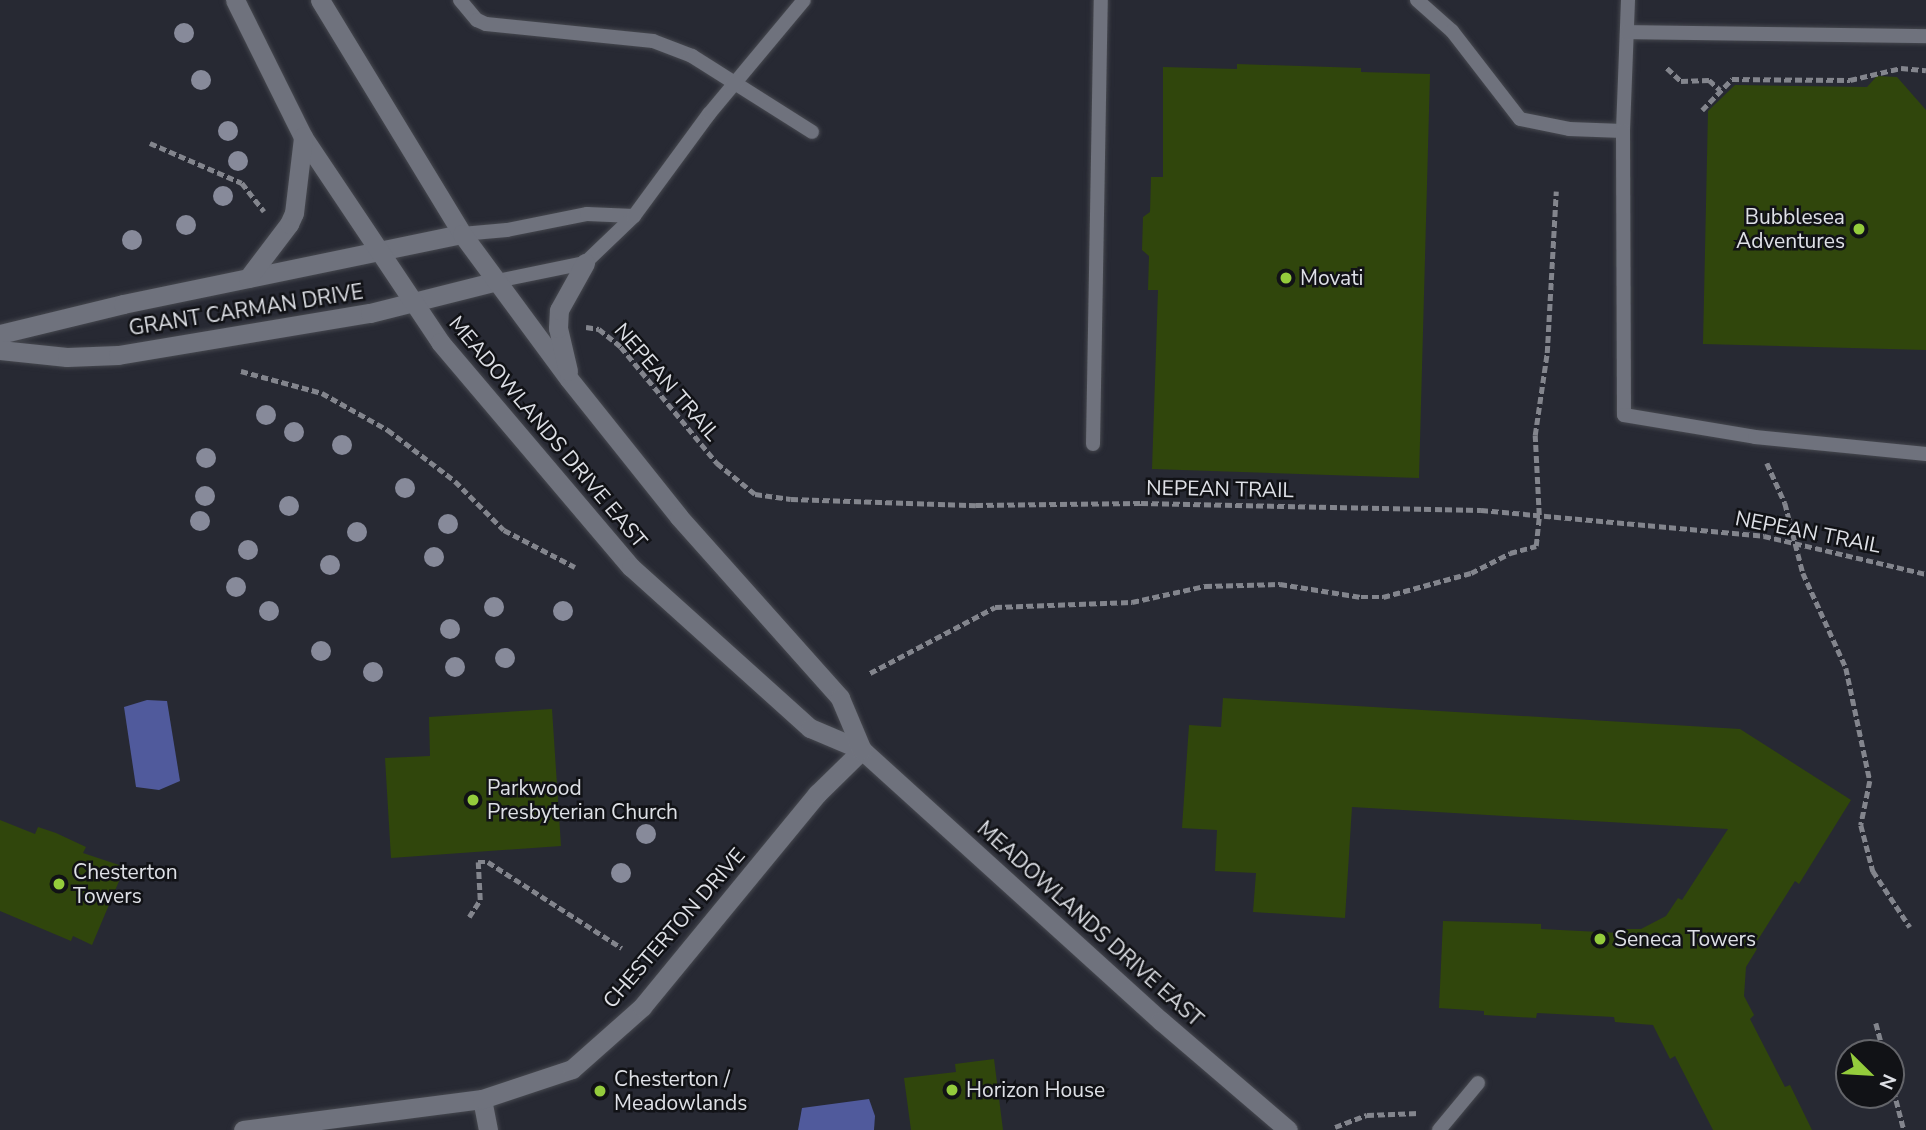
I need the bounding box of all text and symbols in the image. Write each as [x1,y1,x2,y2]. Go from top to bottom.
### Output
place label: Bubblesea Adventures [1736,204,1845,254]
marker: Bubblesea Adventures [1851,221,1867,237]
place label: Movati [1300,265,1363,291]
marker: Movati [1278,270,1294,286]
street label: GRANT CARMAN DRIVE [127,279,365,341]
street label: MEADOWLANDS DRIVE EAST [444,311,652,553]
street label: NEPEAN TRAIL [609,318,725,446]
street label: NEPEAN TRAIL [1146,475,1294,503]
street label: NEPEAN TRAIL [1733,506,1883,558]
place label: Parkwood Presbyterian Church [487,775,678,825]
marker: Parkwood Presbyterian Church [465,792,481,808]
street label: MEADOWLANDS DRIVE EAST [972,816,1208,1032]
street label: CHESTERTON DRIVE [598,843,750,1013]
place label: Chesterton Towers [73,859,178,909]
marker: Chesterton Towers [51,876,67,892]
place label: Seneca Towers [1614,926,1756,952]
marker: Seneca Towers [1592,931,1608,947]
north arrow [1835,1039,1905,1109]
place label: Chesterton / Meadowlands [614,1066,747,1116]
text: N [1873,1070,1902,1094]
place label: Horizon House [966,1077,1105,1103]
marker: Horizon House [944,1082,960,1098]
marker: Chesterton / Meadowlands [592,1083,608,1099]

